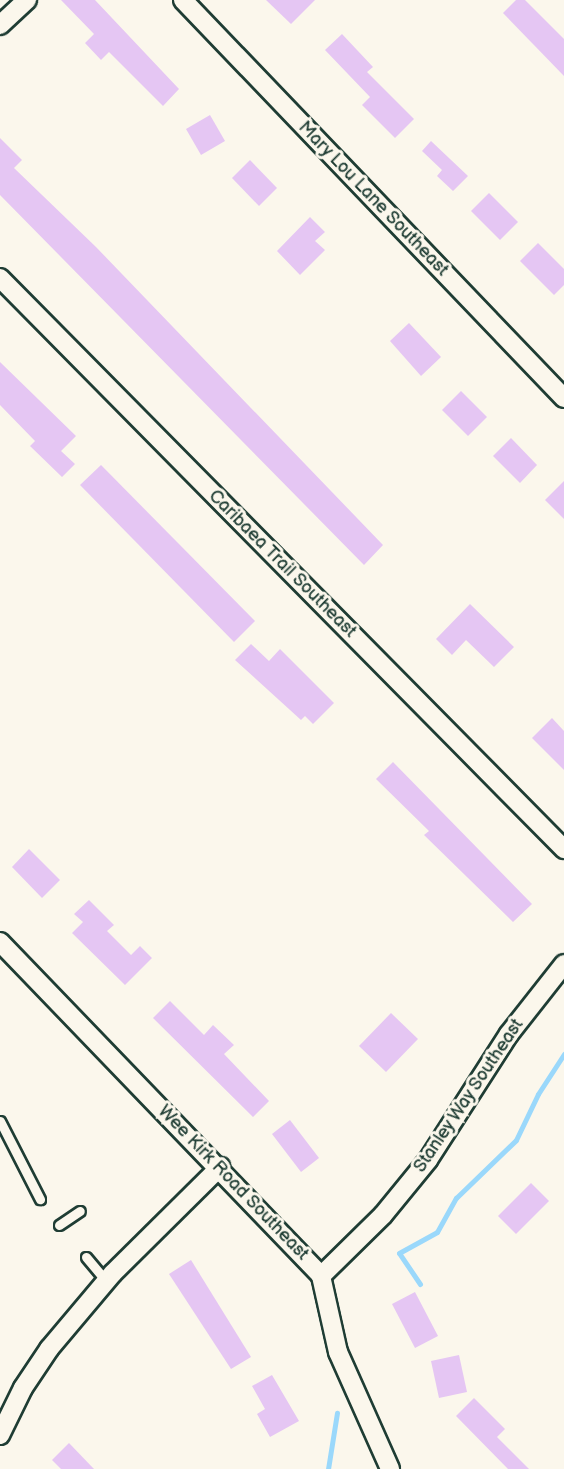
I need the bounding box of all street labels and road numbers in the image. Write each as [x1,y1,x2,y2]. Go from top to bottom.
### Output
street label: Mary Lou Lane Southeast [293,117,453,281]
street label: Caribaea Trail Southeast [203,485,361,643]
street label: Stanley Way Southeast [409,1014,529,1178]
street label: Wee Kirk Road Southeast [153,1101,313,1265]

